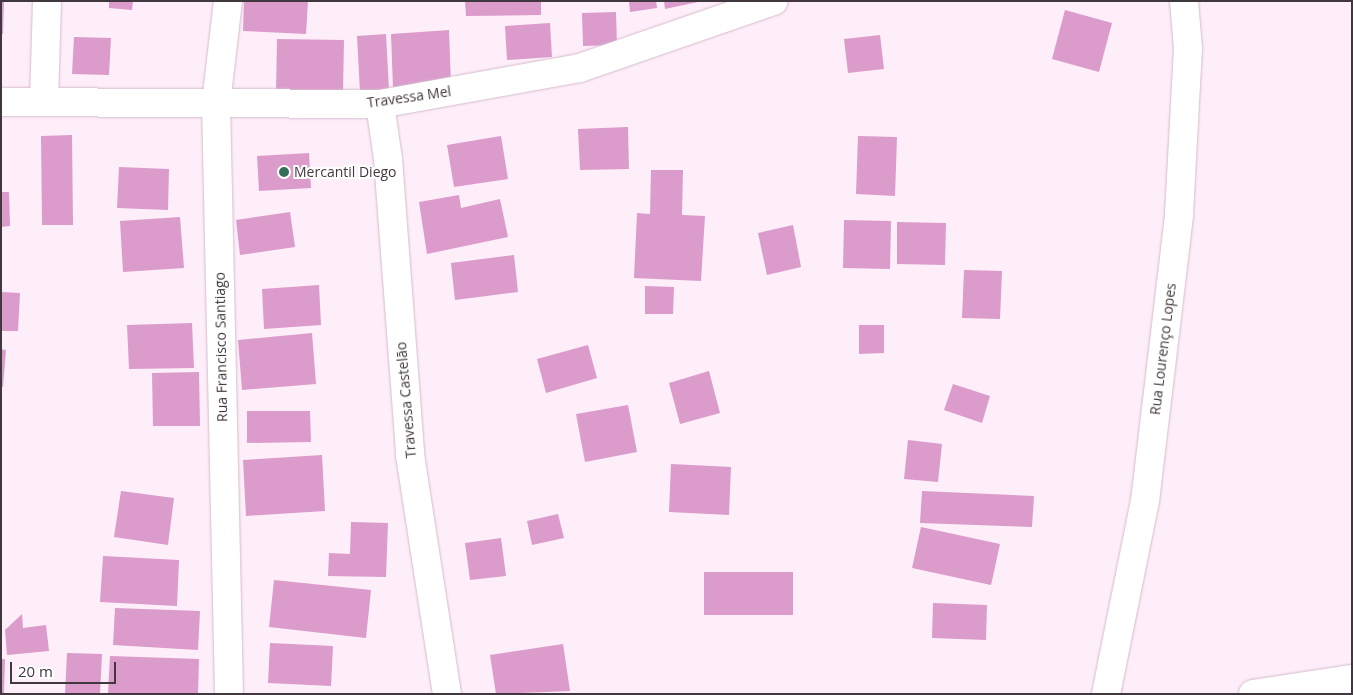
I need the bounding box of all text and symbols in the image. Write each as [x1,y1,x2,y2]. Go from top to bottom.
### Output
street label: Travessa Mel [366,83,452,111]
place label: Mercantil Diego [294,164,397,180]
marker: Mercantil Diego [278,166,290,178]
street label: Rua Francisco Santiago [211,272,231,422]
street label: Rua Lourenço Lopes [1147,282,1179,416]
street label: Travessa Castelão [393,341,419,459]
scale bar [12,652,119,684]
text: 20 m [18,661,53,681]

